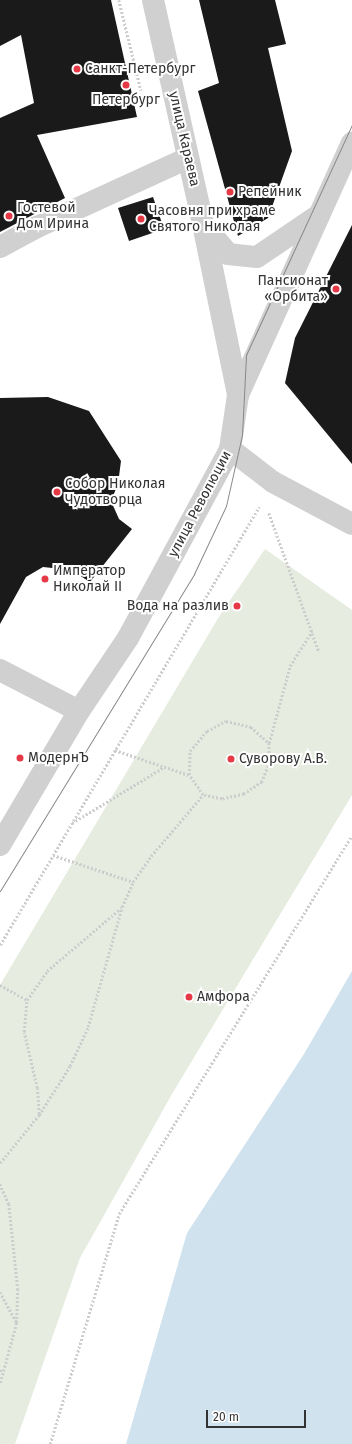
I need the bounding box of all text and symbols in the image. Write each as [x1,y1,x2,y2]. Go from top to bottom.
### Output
place label: Санкт-Петербург [85,61,195,77]
marker: Санкт-Петербург [72,64,82,74]
marker: Петербург [121,80,131,90]
street label: улица Караева [165,90,203,188]
place label: Петербург [92,92,160,108]
place label: Репейник [238,184,302,200]
marker: Репейник [225,187,235,197]
place label: Гостевой Дом Ирина [17,200,89,232]
place label: Часовня при храме Святого Николая [149,203,276,236]
marker: Гостевой Дом Ирина [4,211,14,221]
marker: Часовня при храме Святого Николая [136,214,146,224]
place label: Пансионат «Орбита» [257,273,328,306]
marker: Пансионат «Орбита» [331,284,341,294]
street label: улица Революции [165,448,235,560]
place label: Собор Николая Чудотворца [65,476,166,508]
marker: Собор Николая Чудотворца [52,487,62,497]
place label: Император Николай II [53,563,126,596]
marker: Император Николай II [40,574,50,584]
place label: Вода на разлив [127,598,229,614]
marker: Вода на разлив [232,601,242,611]
place label: МодернЪ [28,750,89,766]
place label: Суворову А.В. [239,751,327,767]
marker: МодернЪ [15,753,25,763]
marker: Суворову А.В. [226,754,236,764]
place label: Амфора [197,989,250,1005]
marker: Амфора [184,992,194,1002]
scale bar [208,1402,308,1428]
text: 20 m [213,1410,239,1424]

